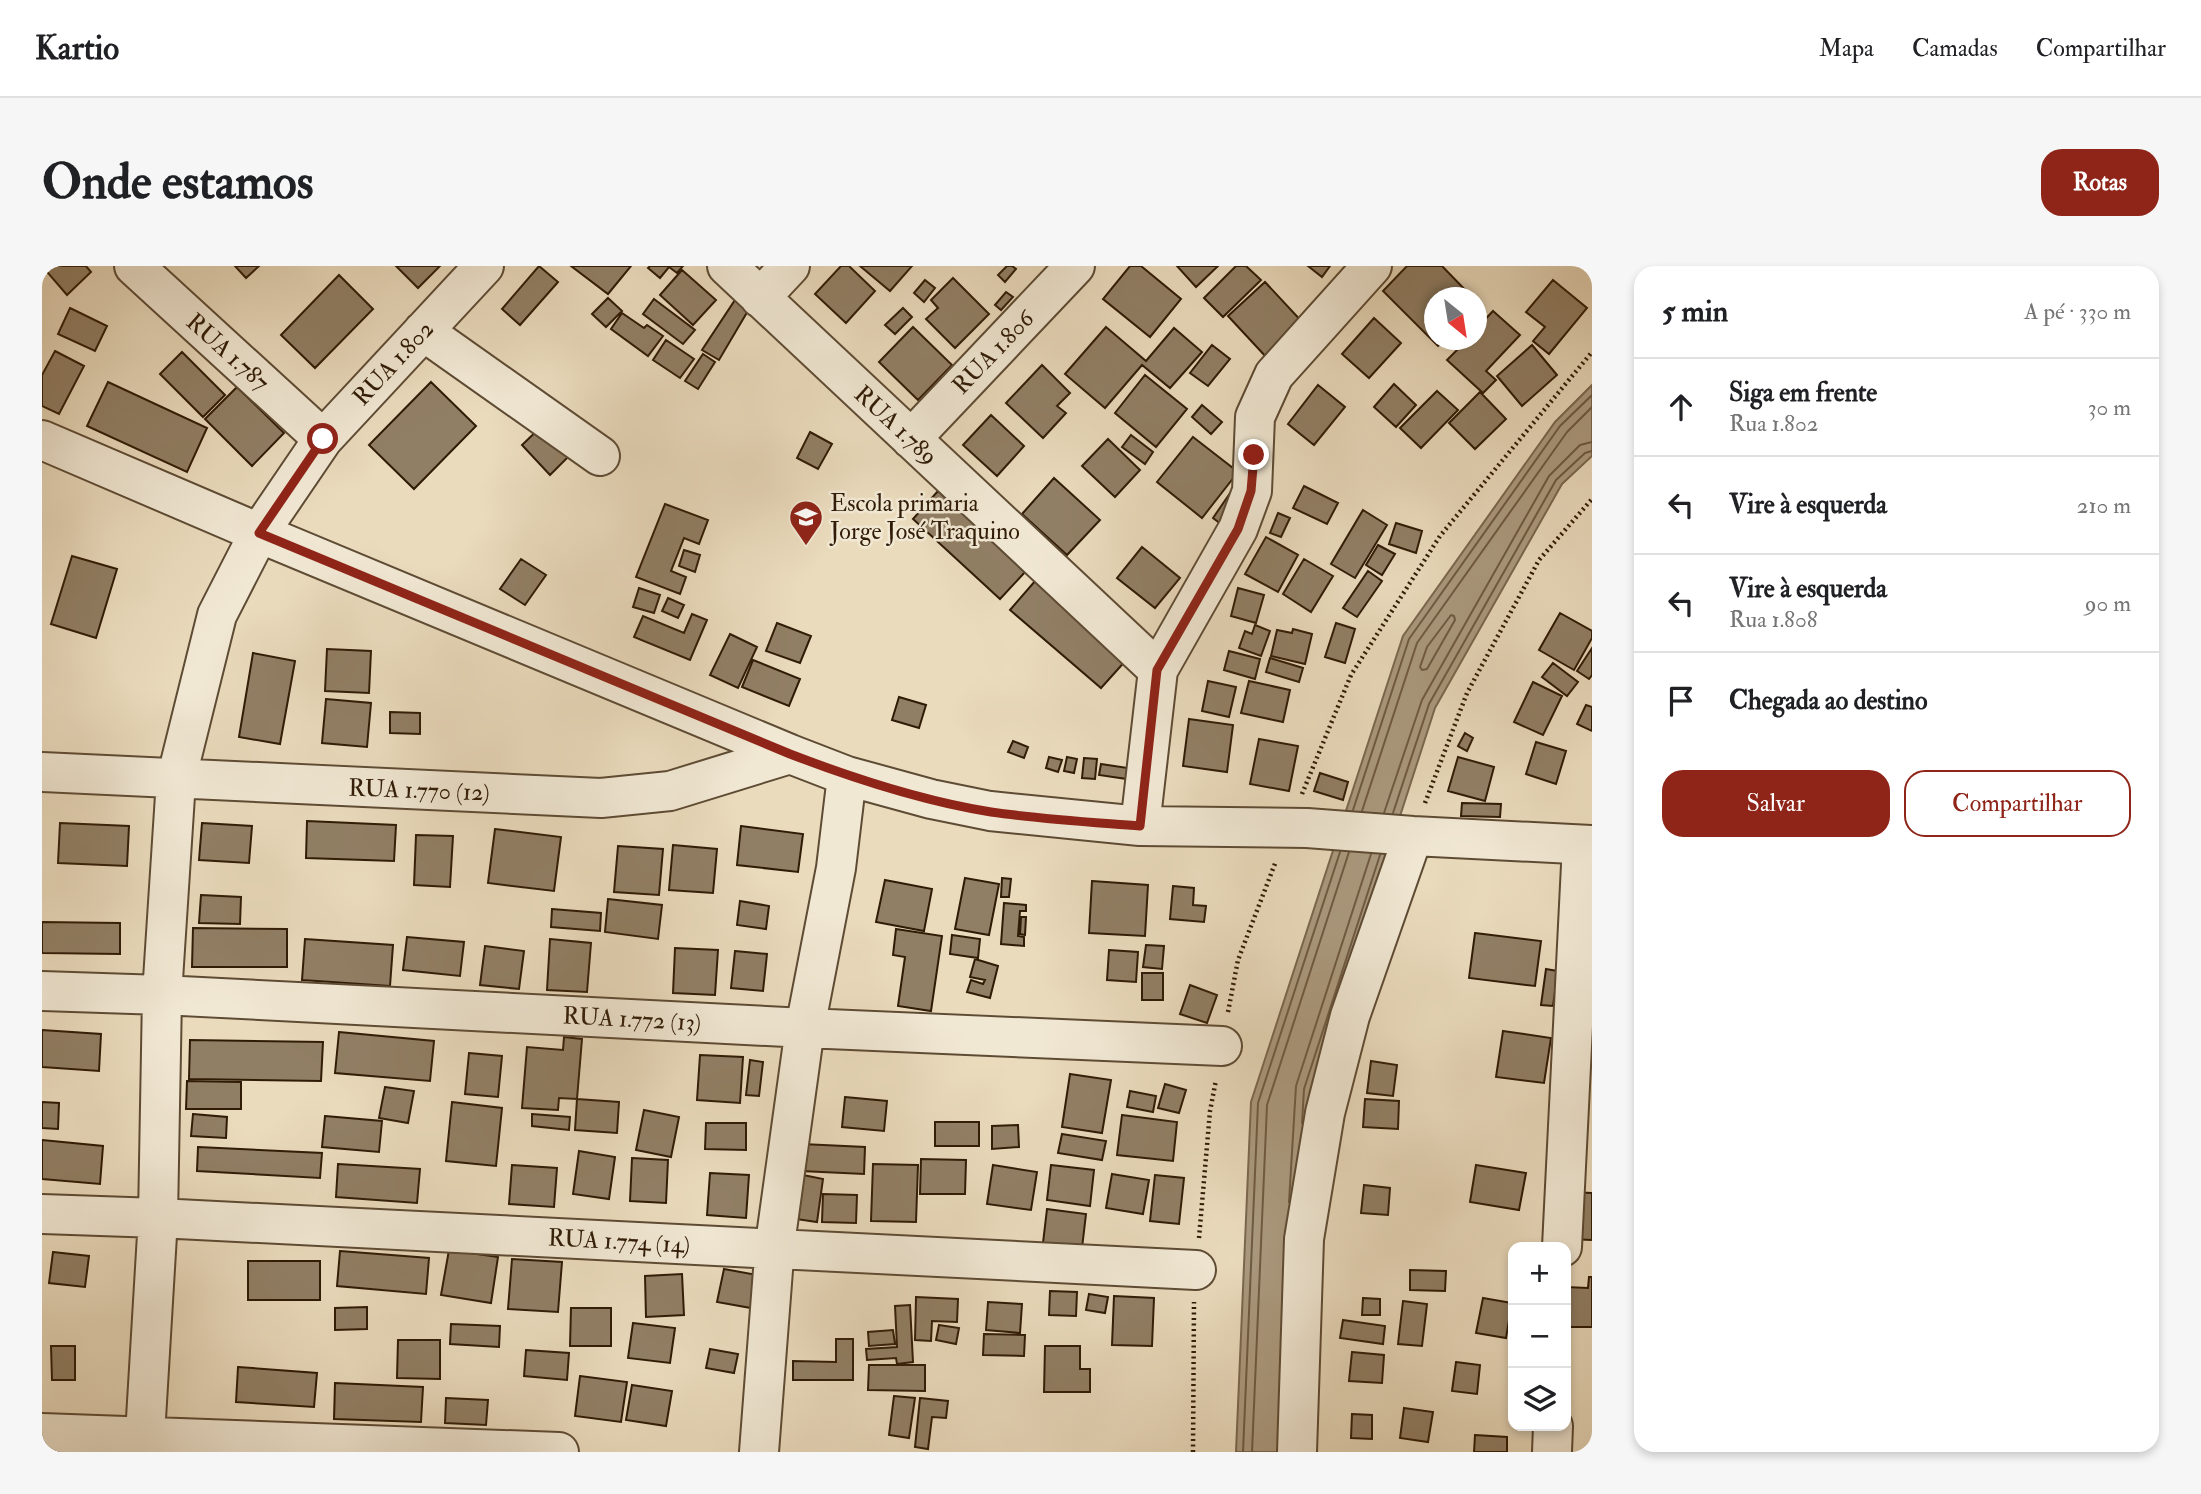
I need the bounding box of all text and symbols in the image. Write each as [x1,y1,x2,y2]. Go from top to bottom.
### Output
text: Kartio [35,28,119,69]
text: Mapa [1819,33,1874,64]
text: Camadas [1912,33,1998,64]
text: Compartilhar [2036,33,2166,64]
button: Rotas [2041,149,2159,216]
text: Onde estamos [42,152,313,213]
north arrow [1424,287,1487,350]
text: 5 min [1662,293,1728,330]
text: A pé · 330 m [2024,297,2131,326]
street label: RUA 1.806 [946,302,1042,401]
street label: RUA 1.787 [179,307,276,398]
street label: RUA 1.802 [346,314,441,412]
text: Siga em frente [1729,377,1877,409]
street label: RUA 1.789 [847,379,944,472]
icon: ahead [1662,388,1700,426]
text: 30 m [2088,393,2131,422]
text: Rua 1.802 [1729,409,1818,438]
route start [307,423,338,454]
route end [1238,439,1269,470]
icon: left [1662,486,1700,524]
place label: Escola primaria Jorge José Traquino [829,488,1020,547]
text: Vire à esquerda [1729,489,1887,521]
text: 210 m [2077,491,2131,520]
school or university icon: Escola primaria Jorge José Traquino [787,498,825,547]
text: Vire à esquerda [1729,573,1887,605]
icon: left [1662,584,1700,622]
text: 90 m [2085,589,2131,618]
text: Rua 1.808 [1729,605,1818,634]
icon: arrive [1662,682,1700,720]
text: Chegada ao destino [1729,685,1927,717]
button: Salvar [1662,770,1890,837]
button: Compartilhar [1904,770,2131,837]
street label: RUA 1.770 (12) [348,773,490,808]
street label: RUA 1.772 (13) [562,1000,702,1039]
street label: RUA 1.774 (14) [547,1222,691,1261]
map controls [1508,1242,1571,1431]
button: + [1508,1242,1571,1305]
button: − [1508,1305,1571,1368]
button: layers [1508,1368,1571,1431]

